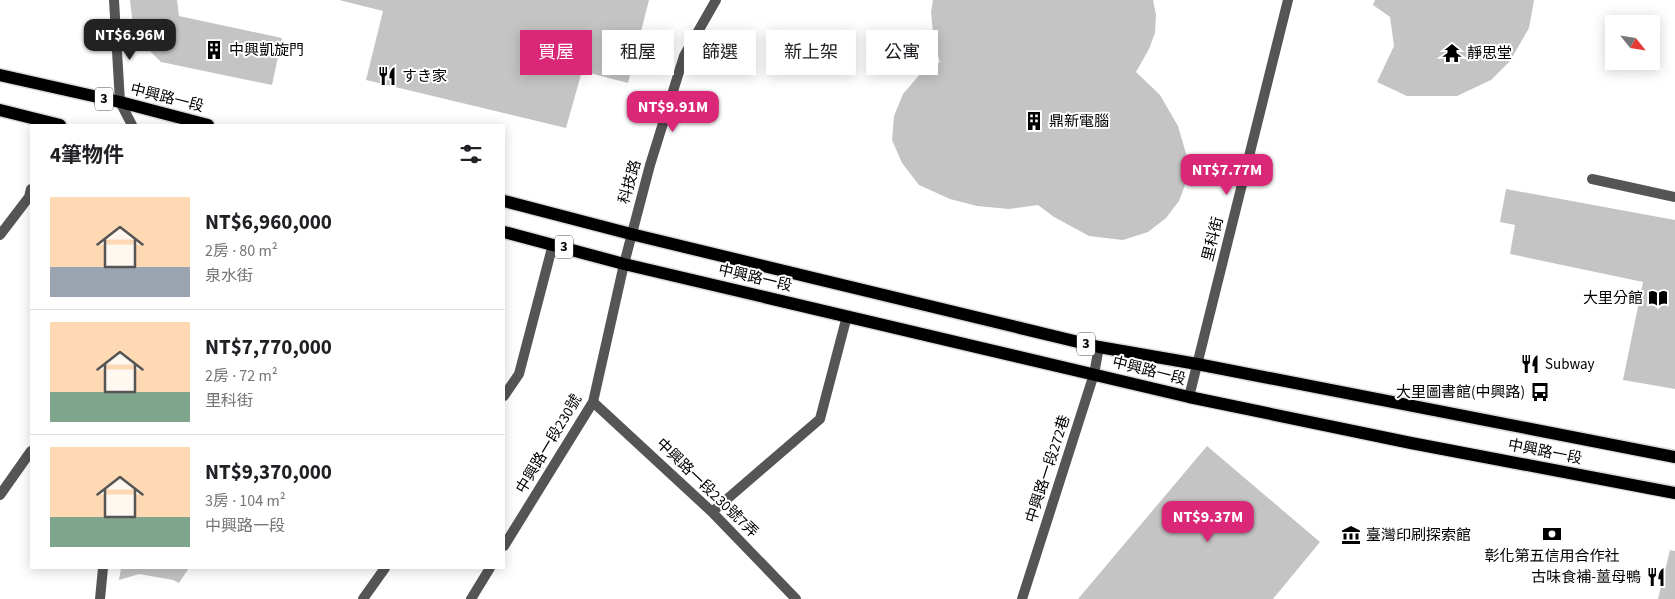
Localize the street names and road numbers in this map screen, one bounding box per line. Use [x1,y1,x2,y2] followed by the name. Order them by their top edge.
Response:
[128,79,206,117] street label: 中興路一段
[95,88,113,110] road number: 3
[614,157,646,207] street label: 科技路
[1197,215,1229,263] street label: 里科街
[555,236,573,258] road number: 3
[716,259,794,297] street label: 中興路一段
[1077,332,1095,356] road number: 3
[1110,352,1188,390] street label: 中興路一段
[511,390,587,498] street label: 中興路一段230號
[1021,412,1075,526] street label: 中興路一段272巷
[651,434,763,542] street label: 中興路一段230號7弄
[1506,435,1584,469] street label: 中興路一段

